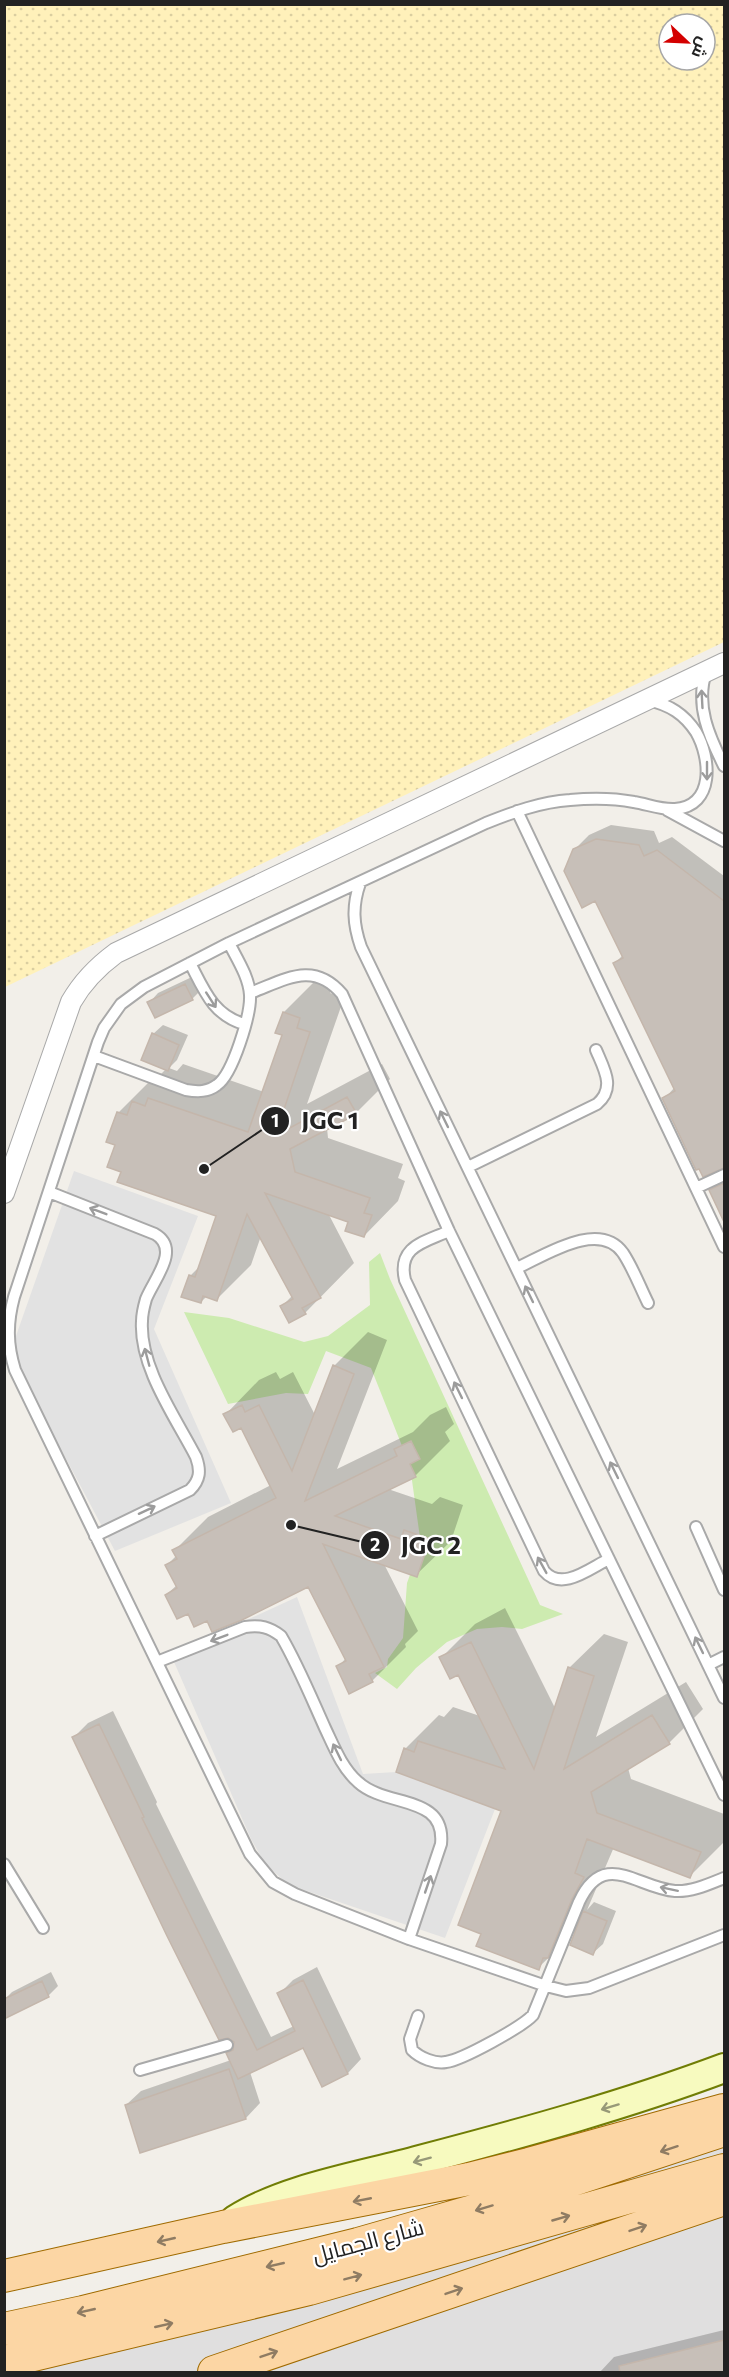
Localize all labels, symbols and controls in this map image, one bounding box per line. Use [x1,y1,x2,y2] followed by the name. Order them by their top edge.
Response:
[657,12,717,72] north arrow
[688,35,714,61] text: ش
[697,690,708,710] one-way arrow
[701,760,713,780] one-way arrow
[205,991,217,1008] one-way arrow
[260,1100,371,1142] callout: JGC 1
[301,1105,359,1134] text: JGC 1
[271,1109,279,1131] text: 1
[438,1110,450,1128] one-way arrow
[89,1205,108,1216] one-way arrow
[523,1286,535,1304] one-way arrow
[141,1348,153,1367] one-way arrow
[451,1381,463,1399] one-way arrow
[608,1461,620,1479] one-way arrow
[138,1504,156,1516] one-way arrow
[360,1524,473,1566] callout: JGC 2
[401,1530,461,1559] text: JGC 2
[370,1533,380,1555] text: 2
[536,1557,547,1575] one-way arrow
[211,1633,229,1644] one-way arrow
[693,1637,704,1655] one-way arrow
[330,1743,342,1761] one-way arrow
[423,1875,434,1894] one-way arrow
[659,1883,679,1894] one-way arrow
[601,2103,620,2114] one-way arrow
[660,2144,679,2155] one-way arrow
[413,2154,432,2166] one-way arrow
[353,2195,373,2206] one-way arrow
[474,2203,493,2214] one-way arrow
[551,2212,570,2223] one-way arrow
[309,2213,427,2270] street label: شارع الجمايل
[628,2222,647,2233] one-way arrow
[156,2235,175,2247] one-way arrow
[266,2260,285,2272] one-way arrow
[343,2271,362,2282] one-way arrow
[444,2285,463,2296] one-way arrow
[76,2306,95,2318] one-way arrow
[154,2318,173,2330] one-way arrow
[259,2347,278,2358] one-way arrow

